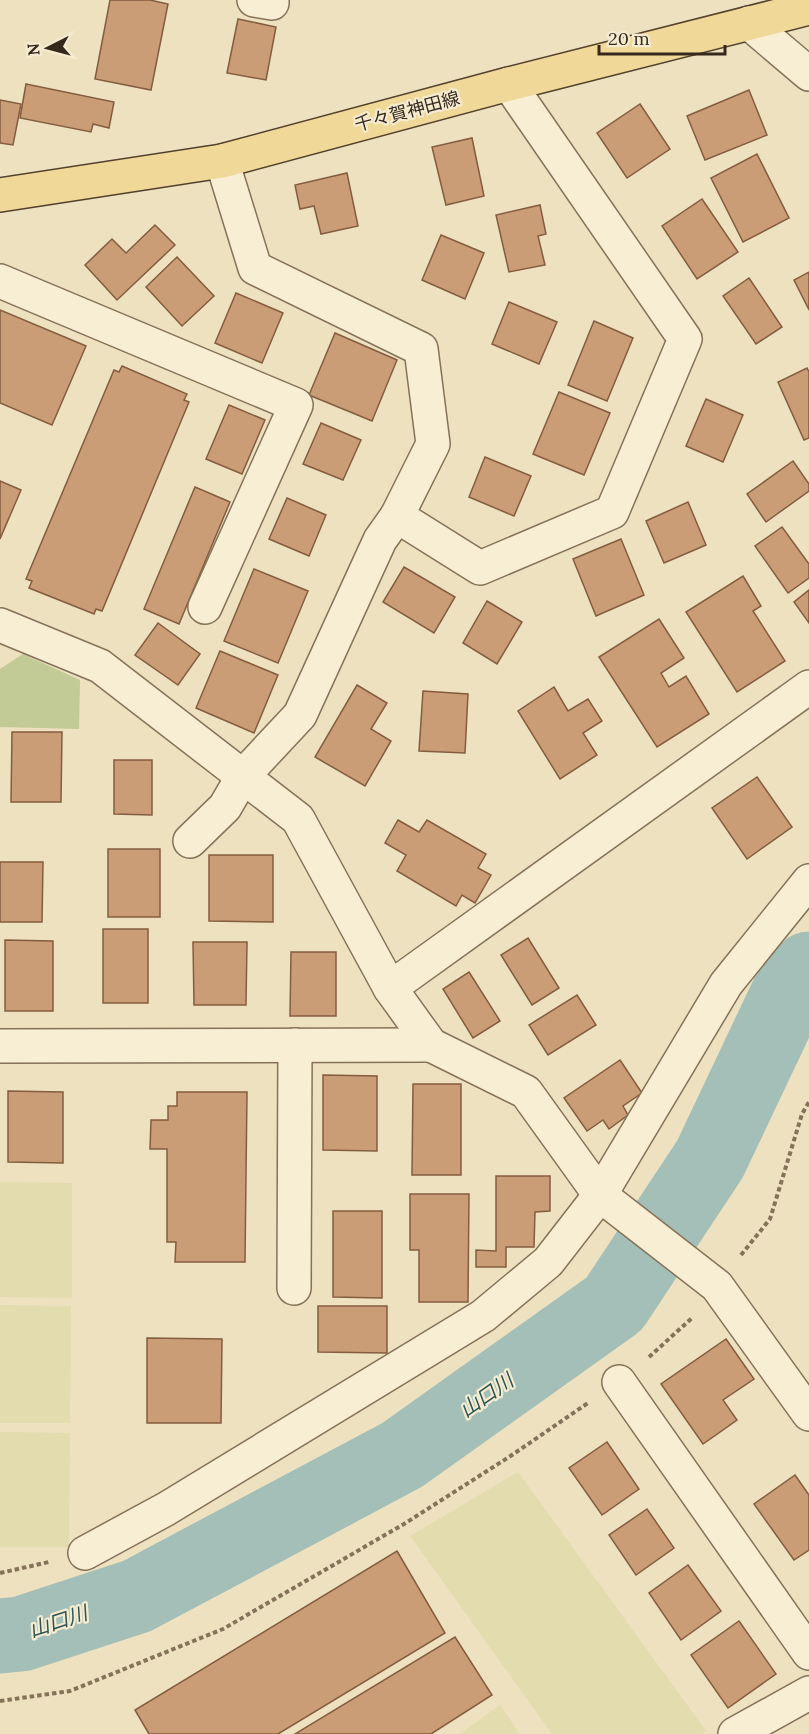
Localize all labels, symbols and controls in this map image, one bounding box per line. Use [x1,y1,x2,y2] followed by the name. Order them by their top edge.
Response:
[18,18,78,78] north arrow
[599,18,725,56] scale bar
[608,27,650,50] text: 20 m
[22,42,44,57] text: N
[352,86,462,136] street label: 千々賀神田線
[454,1366,519,1422] water label: 山口川
[26,1599,92,1642] water label: 山口川

